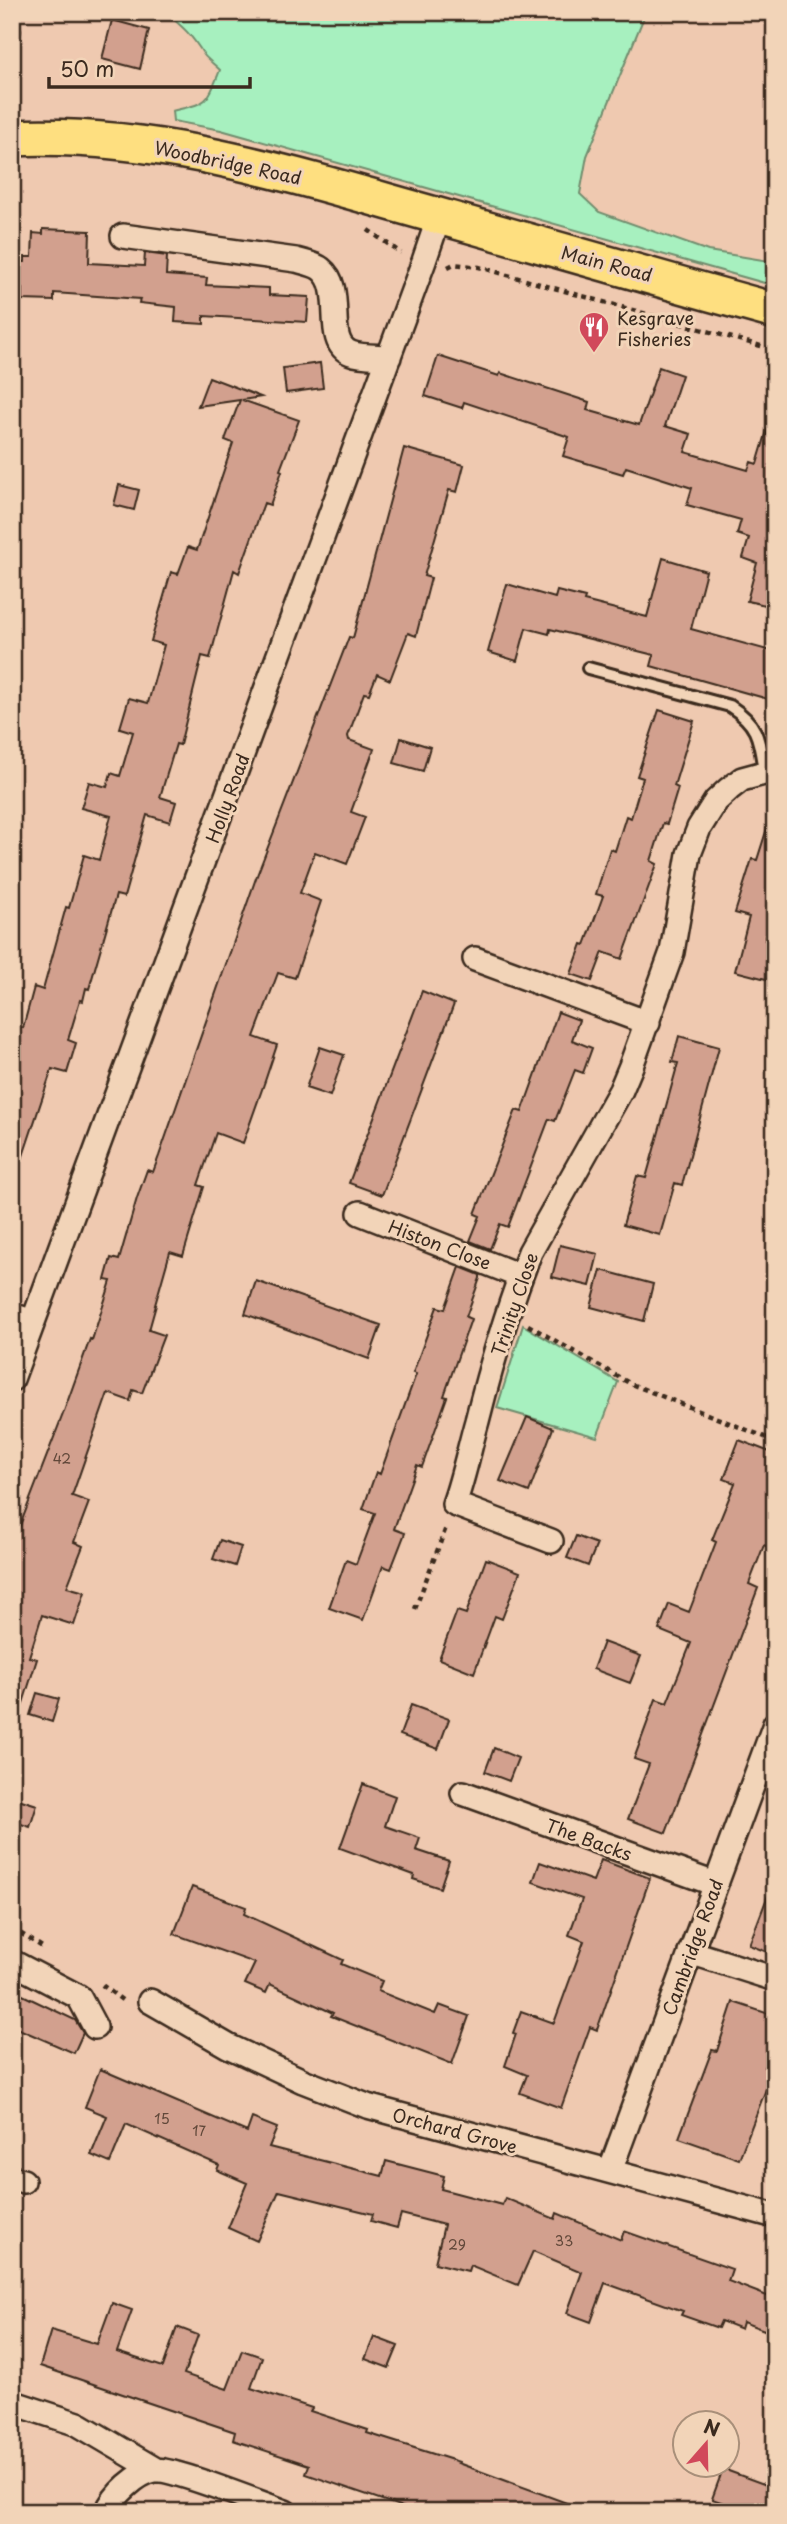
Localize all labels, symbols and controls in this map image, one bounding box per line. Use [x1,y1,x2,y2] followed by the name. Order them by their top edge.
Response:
[49,46,250,90] scale bar
[60,52,114,84] text: 50 m
[152,133,304,191] street label: Woodbridge Road
[558,238,656,288] street label: Main Road
[617,304,694,352] place label: Kesgrave Fisheries
[577,310,611,354] restaurant icon: Kesgrave Fisheries
[198,750,256,846] street label: Holly Road
[385,1212,495,1276] street label: Histon Close
[484,1249,544,1359] street label: Trinity Close
[53,1448,71,1469] house number: 42
[542,1811,636,1867] street label: The Backs
[655,1875,729,2019] street label: Cambridge Road
[390,2100,520,2160] street label: Orchard Grove
[154,2108,170,2129] house number: 15
[192,2120,206,2141] house number: 17
[555,2230,573,2251] house number: 33
[448,2234,466,2255] house number: 29
[672,2408,742,2478] north arrow
[700,2411,724,2443] text: N

